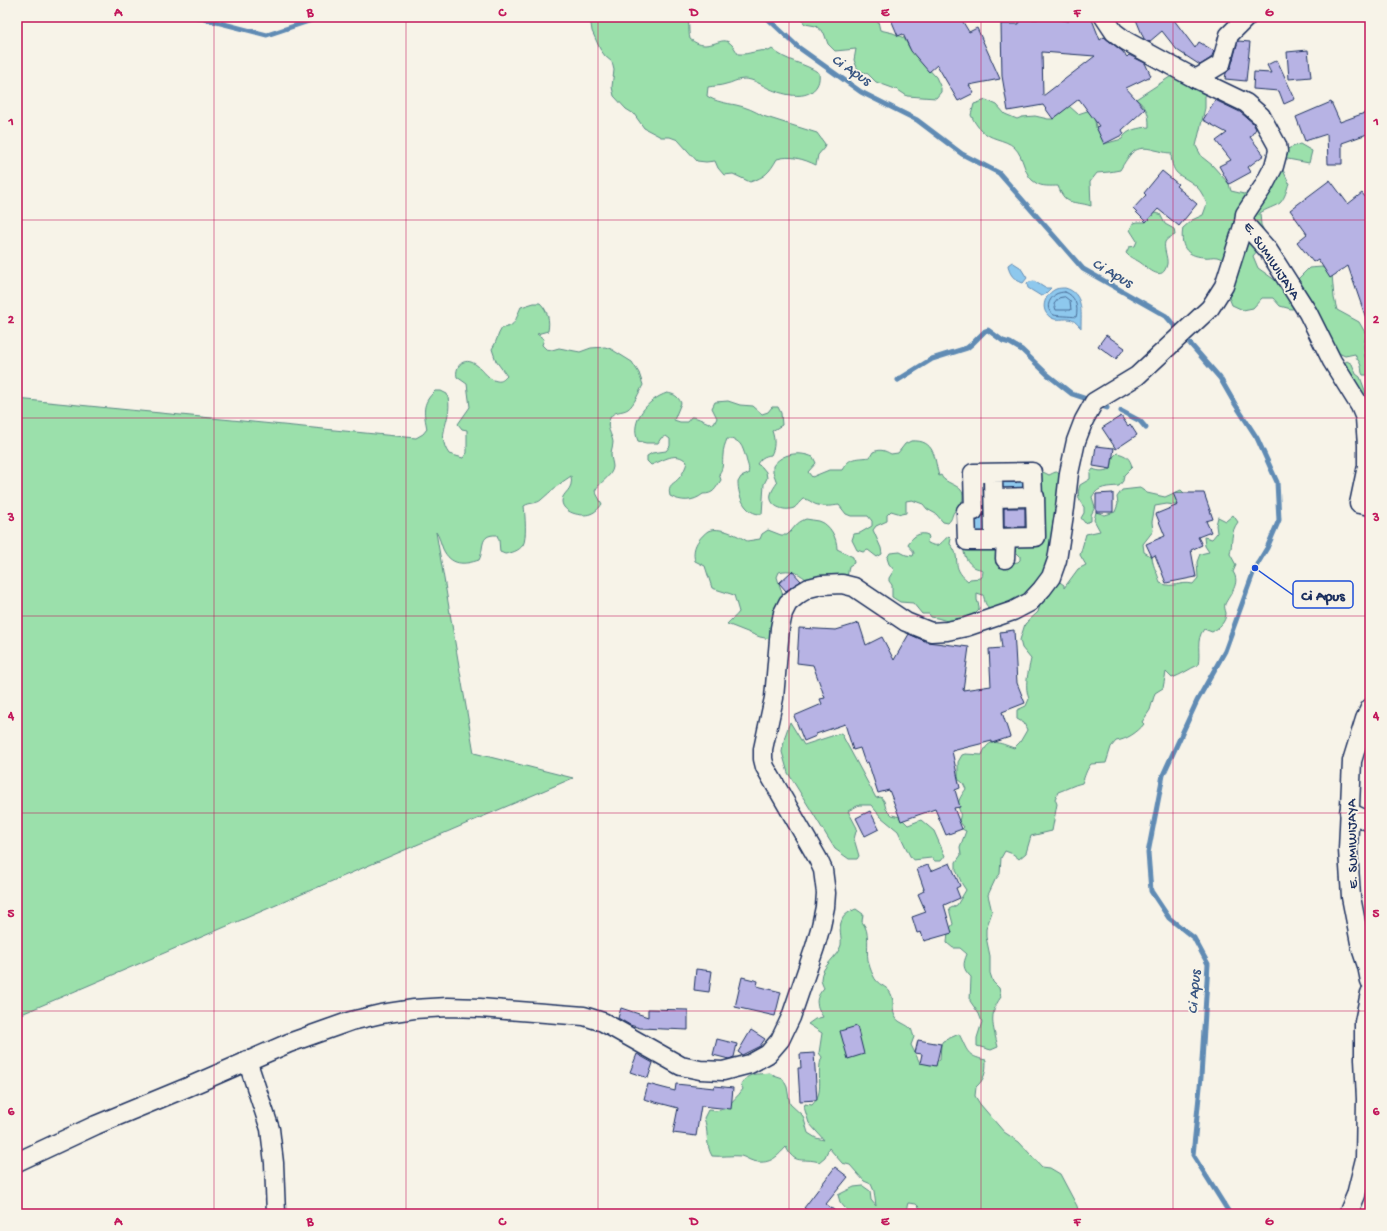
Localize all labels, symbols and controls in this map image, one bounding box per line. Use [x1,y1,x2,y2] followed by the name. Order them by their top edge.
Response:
[113,6,123,21] text: A
[306,6,315,21] text: B
[497,6,507,21] text: C
[689,6,699,21] text: D
[881,6,890,21] text: E
[1073,6,1082,21] text: F
[1265,6,1274,21] text: G
[828,51,875,91] water label: Ci Apus
[7,115,14,130] text: 1
[1372,115,1379,130] text: 1
[1239,219,1303,304] street label: E. SUMIWIJAYA
[1089,255,1137,293] water label: Ci Apus
[8,313,15,328] text: 2
[1373,313,1380,328] text: 2
[7,511,15,526] text: 3
[1372,511,1380,526] text: 3
[1293,581,1353,608] callout: Ci Apus
[1300,588,1346,606] text: Ci Apus
[7,709,15,724] text: 4
[1372,709,1380,724] text: 4
[1344,798,1363,889] street label: E. SUMIWIJAYA
[8,907,15,922] text: 5
[1373,907,1380,922] text: 5
[1184,968,1206,1015] water label: Ci Apus
[8,1105,15,1120] text: 6
[1373,1105,1380,1120] text: 6
[113,1215,123,1230] text: A
[306,1215,315,1230] text: B
[497,1215,507,1230] text: C
[689,1215,699,1230] text: D
[881,1215,890,1230] text: E
[1073,1215,1082,1230] text: F
[1265,1215,1274,1230] text: G

